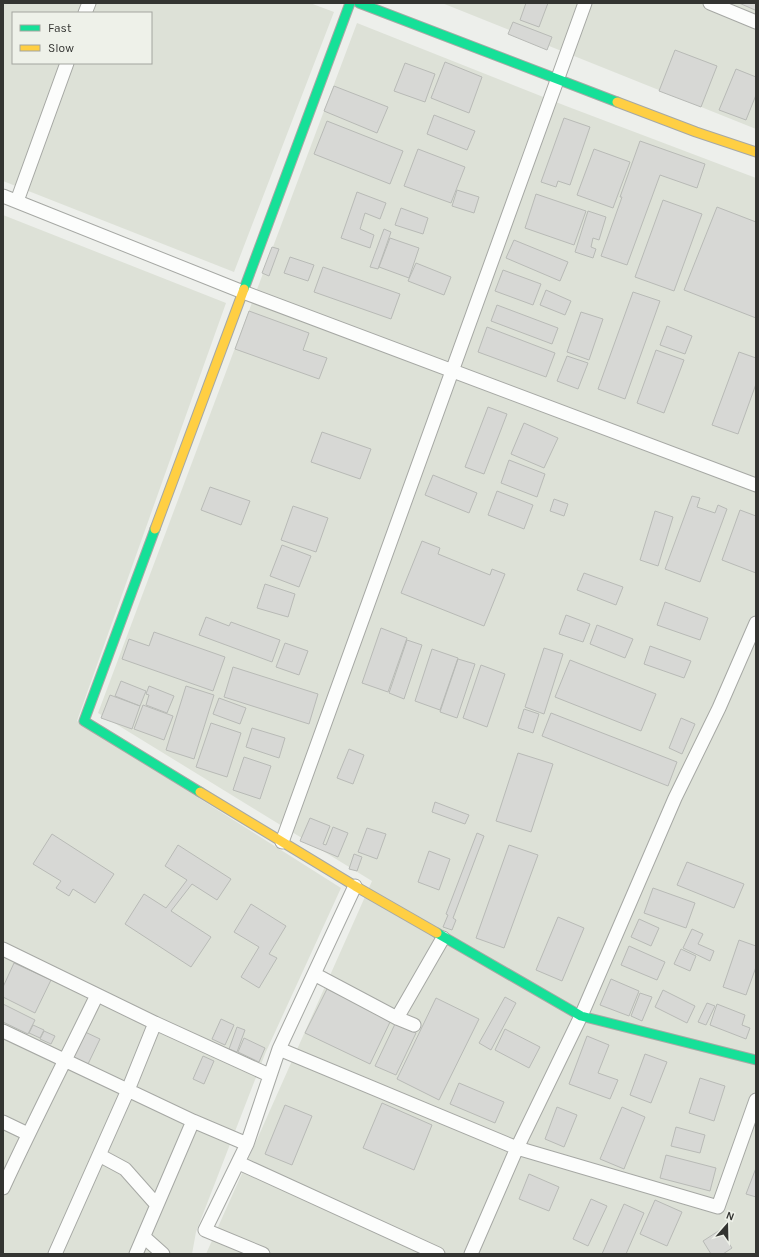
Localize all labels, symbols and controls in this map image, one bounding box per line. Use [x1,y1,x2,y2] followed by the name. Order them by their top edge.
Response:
[12,12,152,64] legend
[48,21,72,35] text: Fast
[48,41,74,55] text: Slow
[707,1205,747,1245] north arrow
[724,1209,736,1224] text: N

